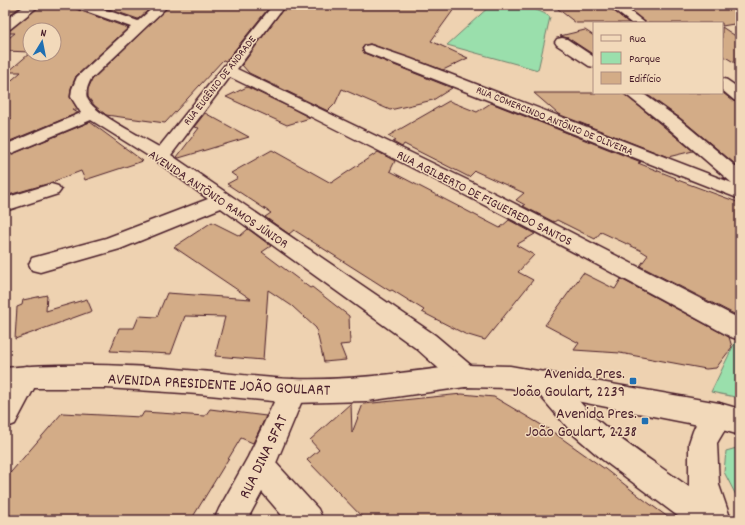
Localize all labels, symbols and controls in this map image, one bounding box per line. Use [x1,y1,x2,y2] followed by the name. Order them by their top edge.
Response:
[22,22,62,62] north arrow
[593,22,723,94] legend
[39,26,48,43] text: N
[629,31,646,48] text: Rua
[180,33,261,130] street label: RUA EUGÊNIO DE ANDRADE
[629,51,660,68] text: Parque
[629,71,661,88] text: Edifício
[473,83,635,161] street label: RUA COMERCINDO ANTÔNIO DE OLIVEIRA
[144,146,291,254] street label: AVENIDA ANTÔNIO RAMOS JÚNIOR
[393,147,575,252] street label: RUA AGILBERTO DE FIGUEIREDO SANTOS
[513,363,625,404] place label: Avenida Pres. João Goulart, 2239
[107,368,331,403] street label: AVENIDA PRESIDENTE JOÃO GOULART
[628,376,638,386] marker: Avenida Pres. João Goulart, 2239
[526,403,637,444] place label: Avenida Pres. João Goulart, 2238
[234,411,295,503] street label: RUA DINA SFAT
[640,416,650,426] marker: Avenida Pres. João Goulart, 2238

